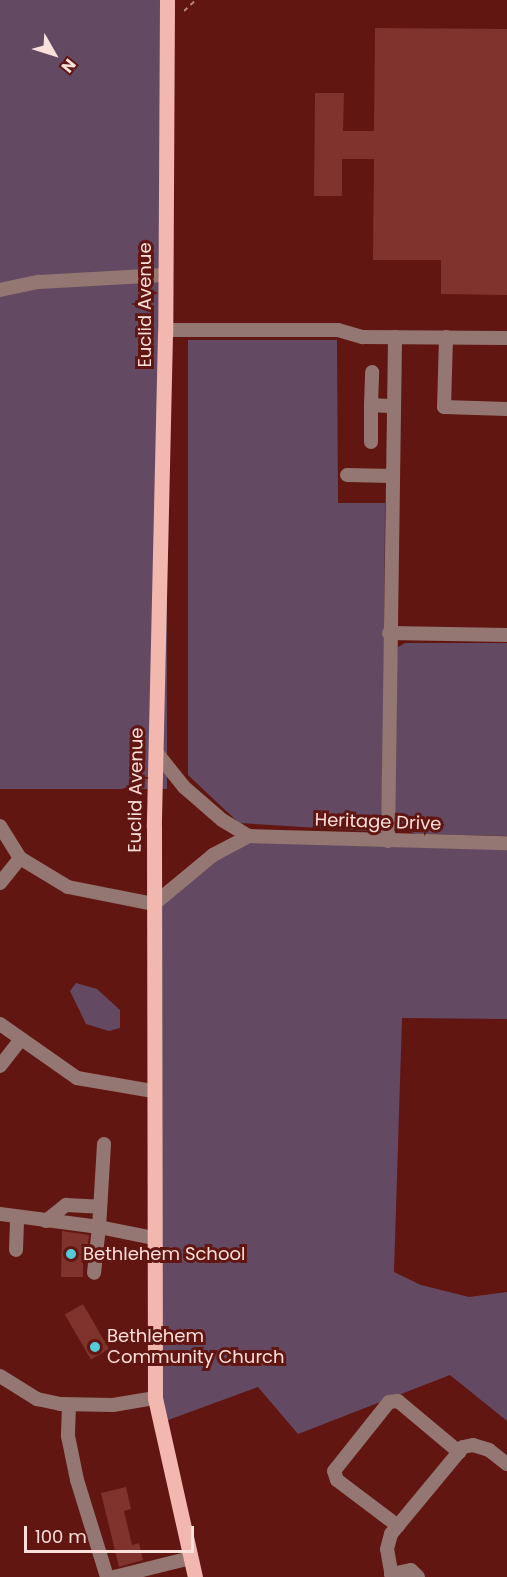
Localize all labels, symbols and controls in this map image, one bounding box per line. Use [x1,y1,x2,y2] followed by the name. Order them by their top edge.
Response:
[24,24,84,84] north arrow
[56,54,81,78] text: N
[134,242,156,368] street label: Euclid Avenue
[124,727,148,853] street label: Euclid Avenue
[314,809,442,835] street label: Heritage Drive
[83,1243,245,1265] place label: Bethlehem School
[64,1247,78,1261] marker: Bethlehem School
[107,1326,285,1368] place label: Bethlehem Community Church
[88,1340,102,1354] marker: Bethlehem Community Church
[27,1514,196,1552] scale bar
[35,1524,87,1549] text: 100 m

